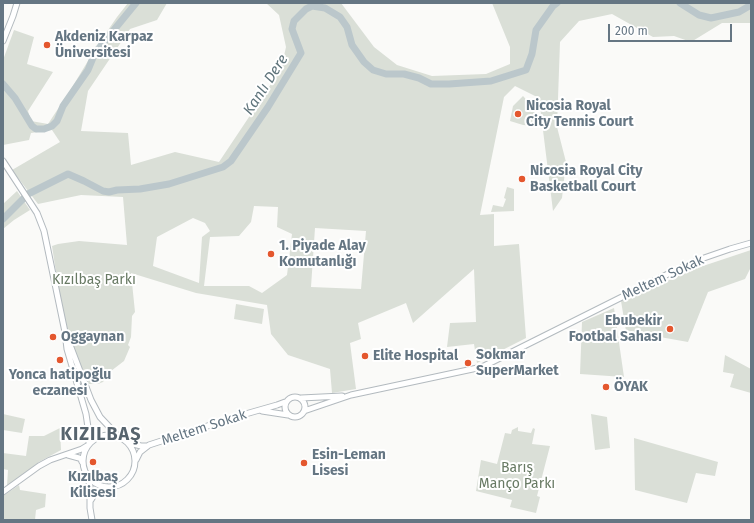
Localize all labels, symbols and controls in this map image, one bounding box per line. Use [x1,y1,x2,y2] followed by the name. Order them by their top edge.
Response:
[610,16,734,42] scale bar
[615,24,648,38] text: 200 m
[55,29,153,62] place label: Akdeniz Karpaz Üniversitesi
[42,40,52,50] marker: Akdeniz Karpaz Üniversitesi
[240,51,292,119] water label: Kanlı Dere
[526,98,634,130] place label: Nicosia Royal City Tennis Court
[513,109,523,119] marker: Nicosia Royal City Tennis Court
[530,163,643,196] place label: Nicosia Royal City Basketball Court
[517,174,527,184] marker: Nicosia Royal City Basketball Court
[279,238,366,270] place label: 1. Piyade Alay Komutanlığı
[266,249,276,259] marker: 1. Piyade Alay Komutanlığı
[619,252,707,304] street label: Meltem Sokak
[52,272,136,288] park label: Kızılbaş Parkı
[569,313,662,346] place label: Ebubekir Footbal Sahası
[665,324,675,334] marker: Ebubekir Footbal Sahası
[61,329,124,345] place label: Oggaynan
[48,332,58,342] marker: Oggaynan
[476,347,559,380] place label: Sokmar SuperMarket
[373,348,458,364] place label: Elite Hospital
[360,351,370,361] marker: Elite Hospital
[55,355,65,365] marker: Yonca hatipoğlu eczanesi
[463,358,473,368] marker: Sokmar SuperMarket
[9,367,111,400] place label: Yonca hatipoğlu eczanesi
[614,379,648,395] place label: ÖYAK
[601,382,611,392] marker: ÖYAK
[159,406,249,450] street label: Meltem Sokak
[61,424,141,446] district label: KIZILBAŞ
[312,447,386,480] place label: Esin-Leman Lisesi
[88,457,98,467] marker: Kızılbaş Kilisesi
[299,458,309,468] marker: Esin-Leman Lisesi
[479,460,555,492] park label: Barış Manço Parkı
[68,469,118,502] place label: Kızılbaş Kilisesi

